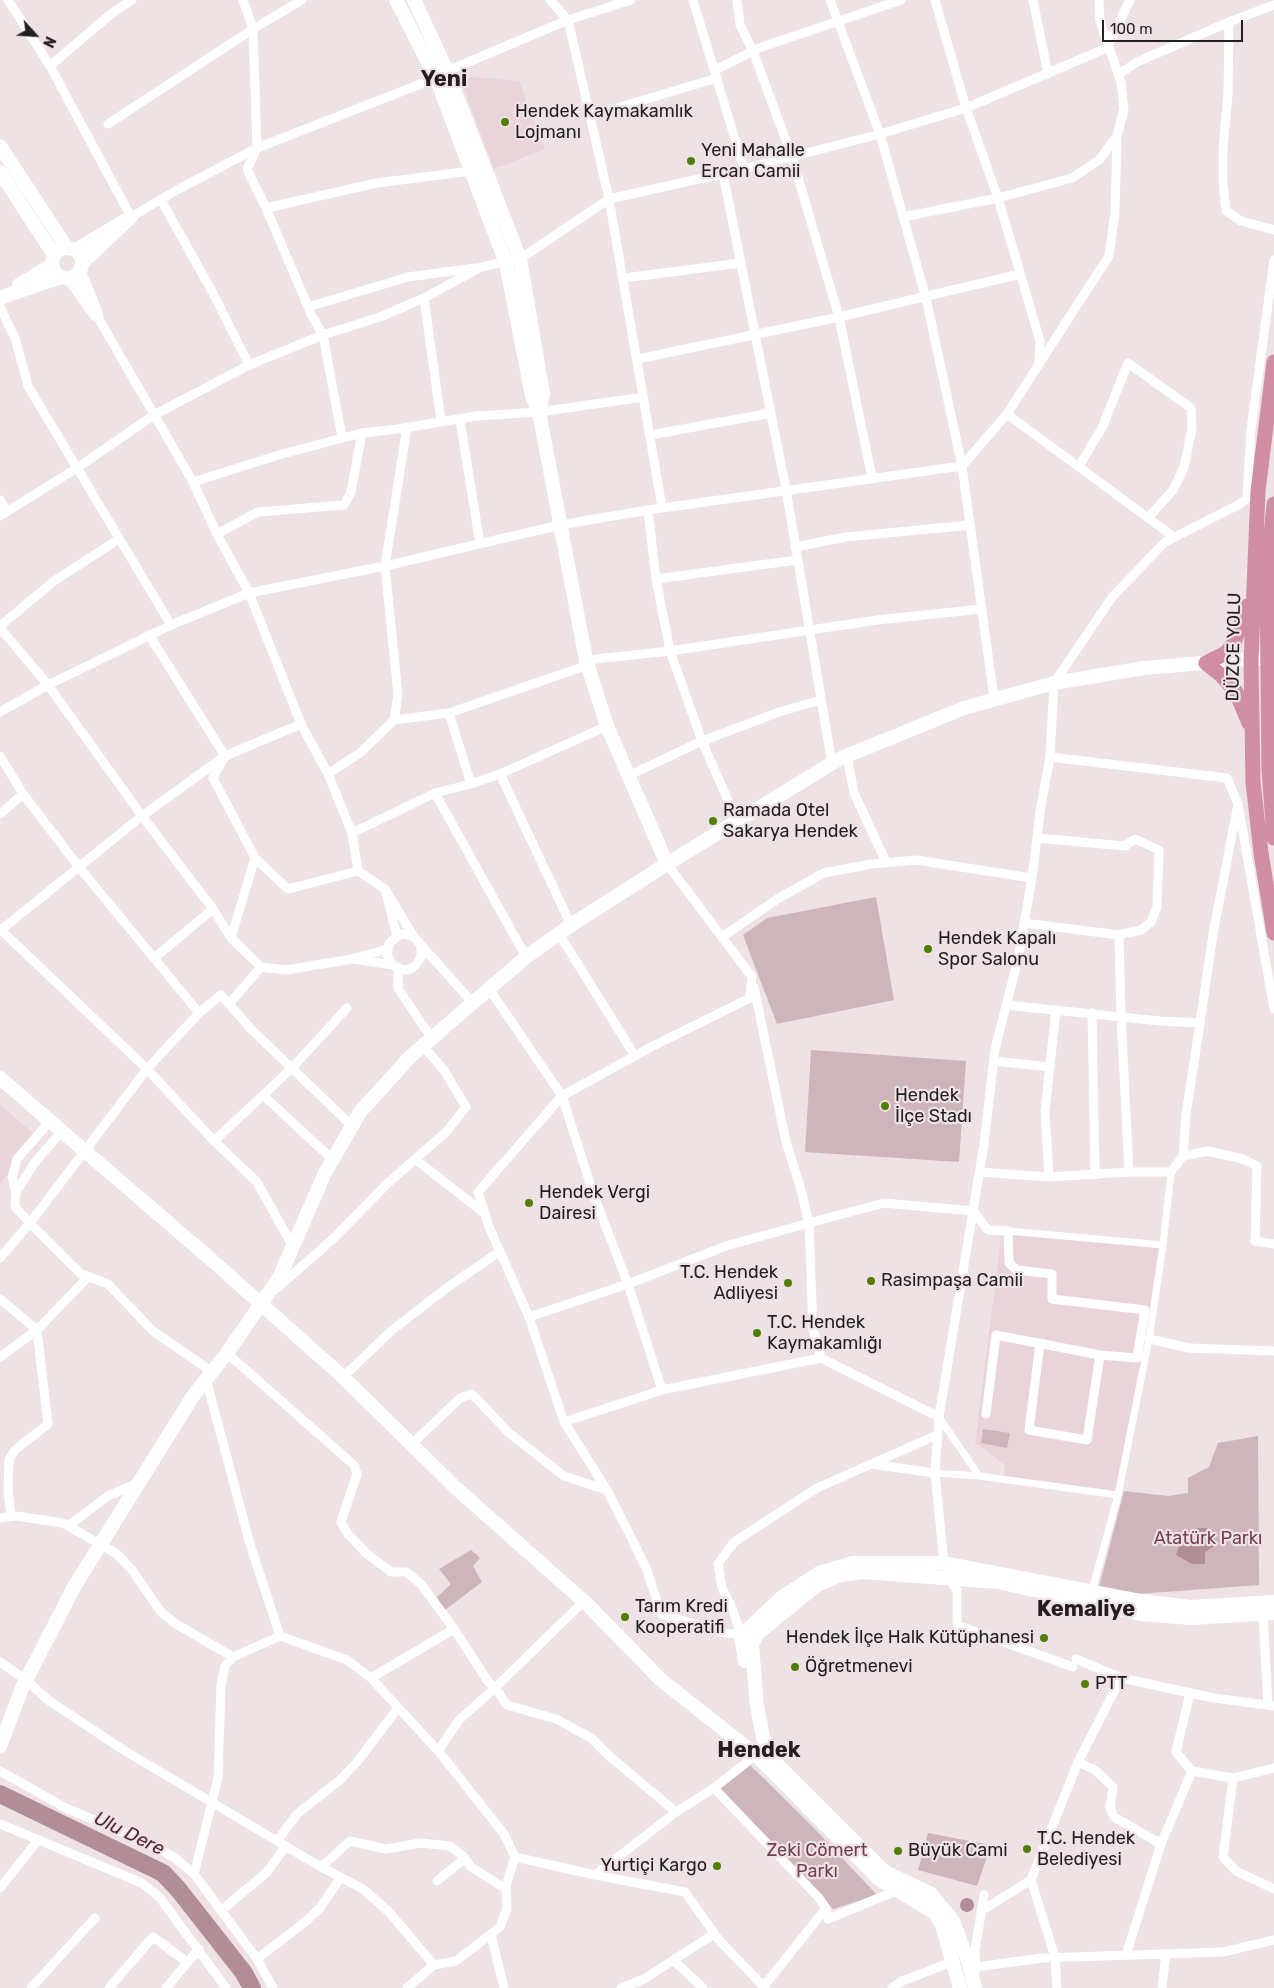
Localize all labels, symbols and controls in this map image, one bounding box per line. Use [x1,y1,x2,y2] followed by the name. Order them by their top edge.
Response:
[10,10,60,60] north arrow
[1104,10,1245,42] scale bar
[1110,20,1152,38] text: 100 m
[39,34,59,50] text: N
[421,67,467,93] district label: Yeni
[515,101,693,144] place label: Hendek Kaymakamlık Lojmanı
[499,116,511,128] marker: Hendek Kaymakamlık Lojmanı
[701,140,805,182] place label: Yeni Mahalle Ercan Camii
[685,155,697,167] marker: Yeni Mahalle Ercan Camii
[1222,592,1246,702] street label: DÜZCE YOLU
[723,800,858,842] place label: Ramada Otel Sakarya Hendek
[707,815,719,827] marker: Ramada Otel Sakarya Hendek
[938,928,1056,971] place label: Hendek Kapalı Spor Salonu
[922,943,934,955] marker: Hendek Kapalı Spor Salonu
[895,1085,972,1128] place label: Hendek İlçe Stadı
[879,1100,891,1112] marker: Hendek İlçe Stadı
[539,1182,650,1224] place label: Hendek Vergi Dairesi
[523,1197,535,1209] marker: Hendek Vergi Dairesi
[680,1262,778,1304] place label: T.C. Hendek Adliyesi
[881,1270,1023,1292] place label: Rasimpaşa Camii
[865,1275,877,1287] marker: Rasimpaşa Camii
[782,1277,794,1289] marker: T.C. Hendek Adliyesi
[767,1312,882,1355] place label: T.C. Hendek Kaymakamlığı
[751,1327,763,1339] marker: T.C. Hendek Kaymakamlığı
[1154,1528,1262,1550] park label: Atatürk Parkı
[635,1596,728,1638] place label: Tarım Kredi Kooperatifi
[1037,1597,1135,1623] district label: Kemaliye
[619,1611,631,1623] marker: Tarım Kredi Kooperatifi
[786,1627,1034,1649] place label: Hendek İlçe Halk Kütüphanesi
[1038,1632,1050,1644] marker: Hendek İlçe Halk Kütüphanesi
[805,1656,913,1678] place label: Öğretmenevi
[789,1661,801,1673] marker: Öğretmenevi
[1095,1673,1127,1695] place label: PTT
[1079,1678,1091,1690] marker: PTT
[717,1738,801,1764] district label: Hendek
[90,1807,168,1861] water label: Ulu Dere
[1037,1828,1135,1870] place label: T.C. Hendek Belediyesi
[767,1840,867,1882] park label: Zeki Cömert Parkı
[908,1840,1008,1862] place label: Büyük Cami
[1021,1843,1033,1855] marker: T.C. Hendek Belediyesi
[892,1845,904,1857] marker: Büyük Cami
[600,1855,707,1877] place label: Yurtiçi Kargo
[711,1860,723,1872] marker: Yurtiçi Kargo

